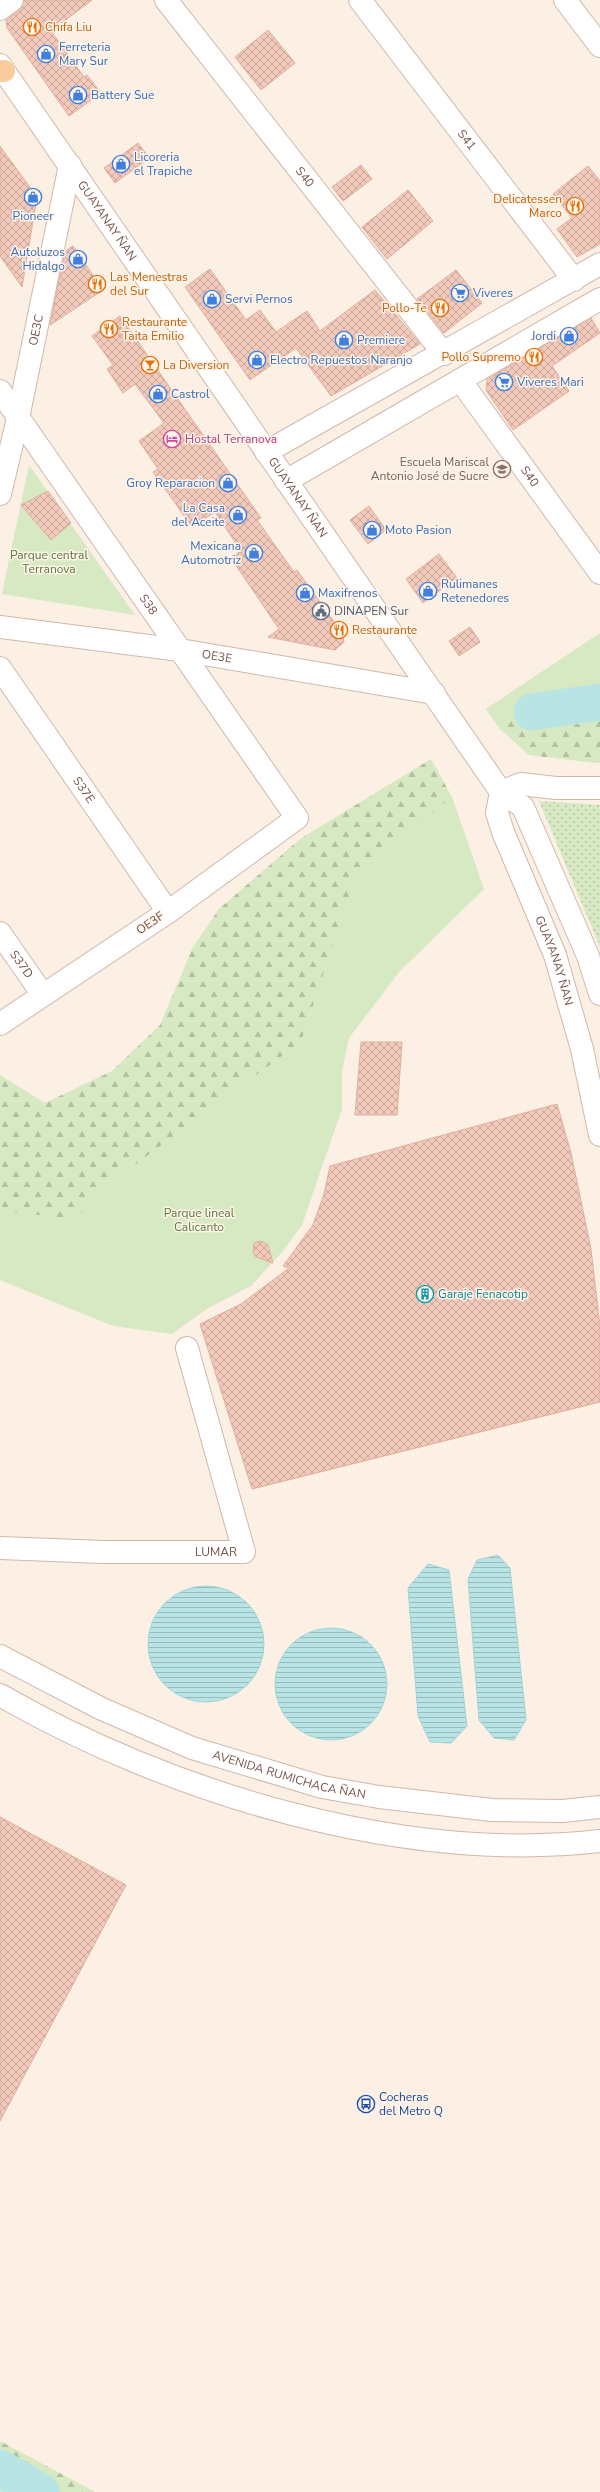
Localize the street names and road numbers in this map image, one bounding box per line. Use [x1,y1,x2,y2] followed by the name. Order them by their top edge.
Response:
[454,126,480,153] street label: S41
[292,163,318,190] street label: S40
[74,177,141,264] street label: GUAYANAY ÑAN
[25,313,47,347] street label: OE3C
[265,454,331,541] street label: GUAYANAY ÑAN
[517,463,543,490] street label: S40
[136,591,161,618] street label: S38
[201,646,233,667] street label: OE3E
[69,774,99,806] street label: S37E
[133,908,167,938] street label: OE3F
[531,913,577,1007] street label: GUAYANAY ÑAN
[6,947,37,981] street label: S37D
[195,1544,237,1560] street label: LUMAR
[211,1747,367,1803] street label: AVENIDA RUMICHACA ÑAN

